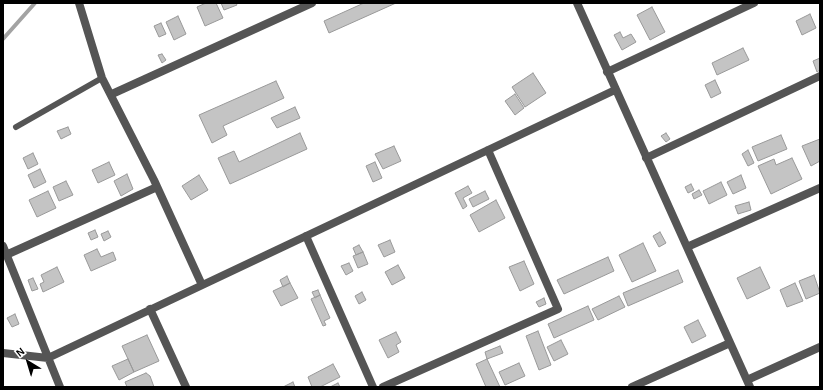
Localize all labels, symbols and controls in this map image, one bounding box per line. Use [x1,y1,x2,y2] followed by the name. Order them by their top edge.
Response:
[8,342,48,382] north arrow
[14,345,27,359] text: N

